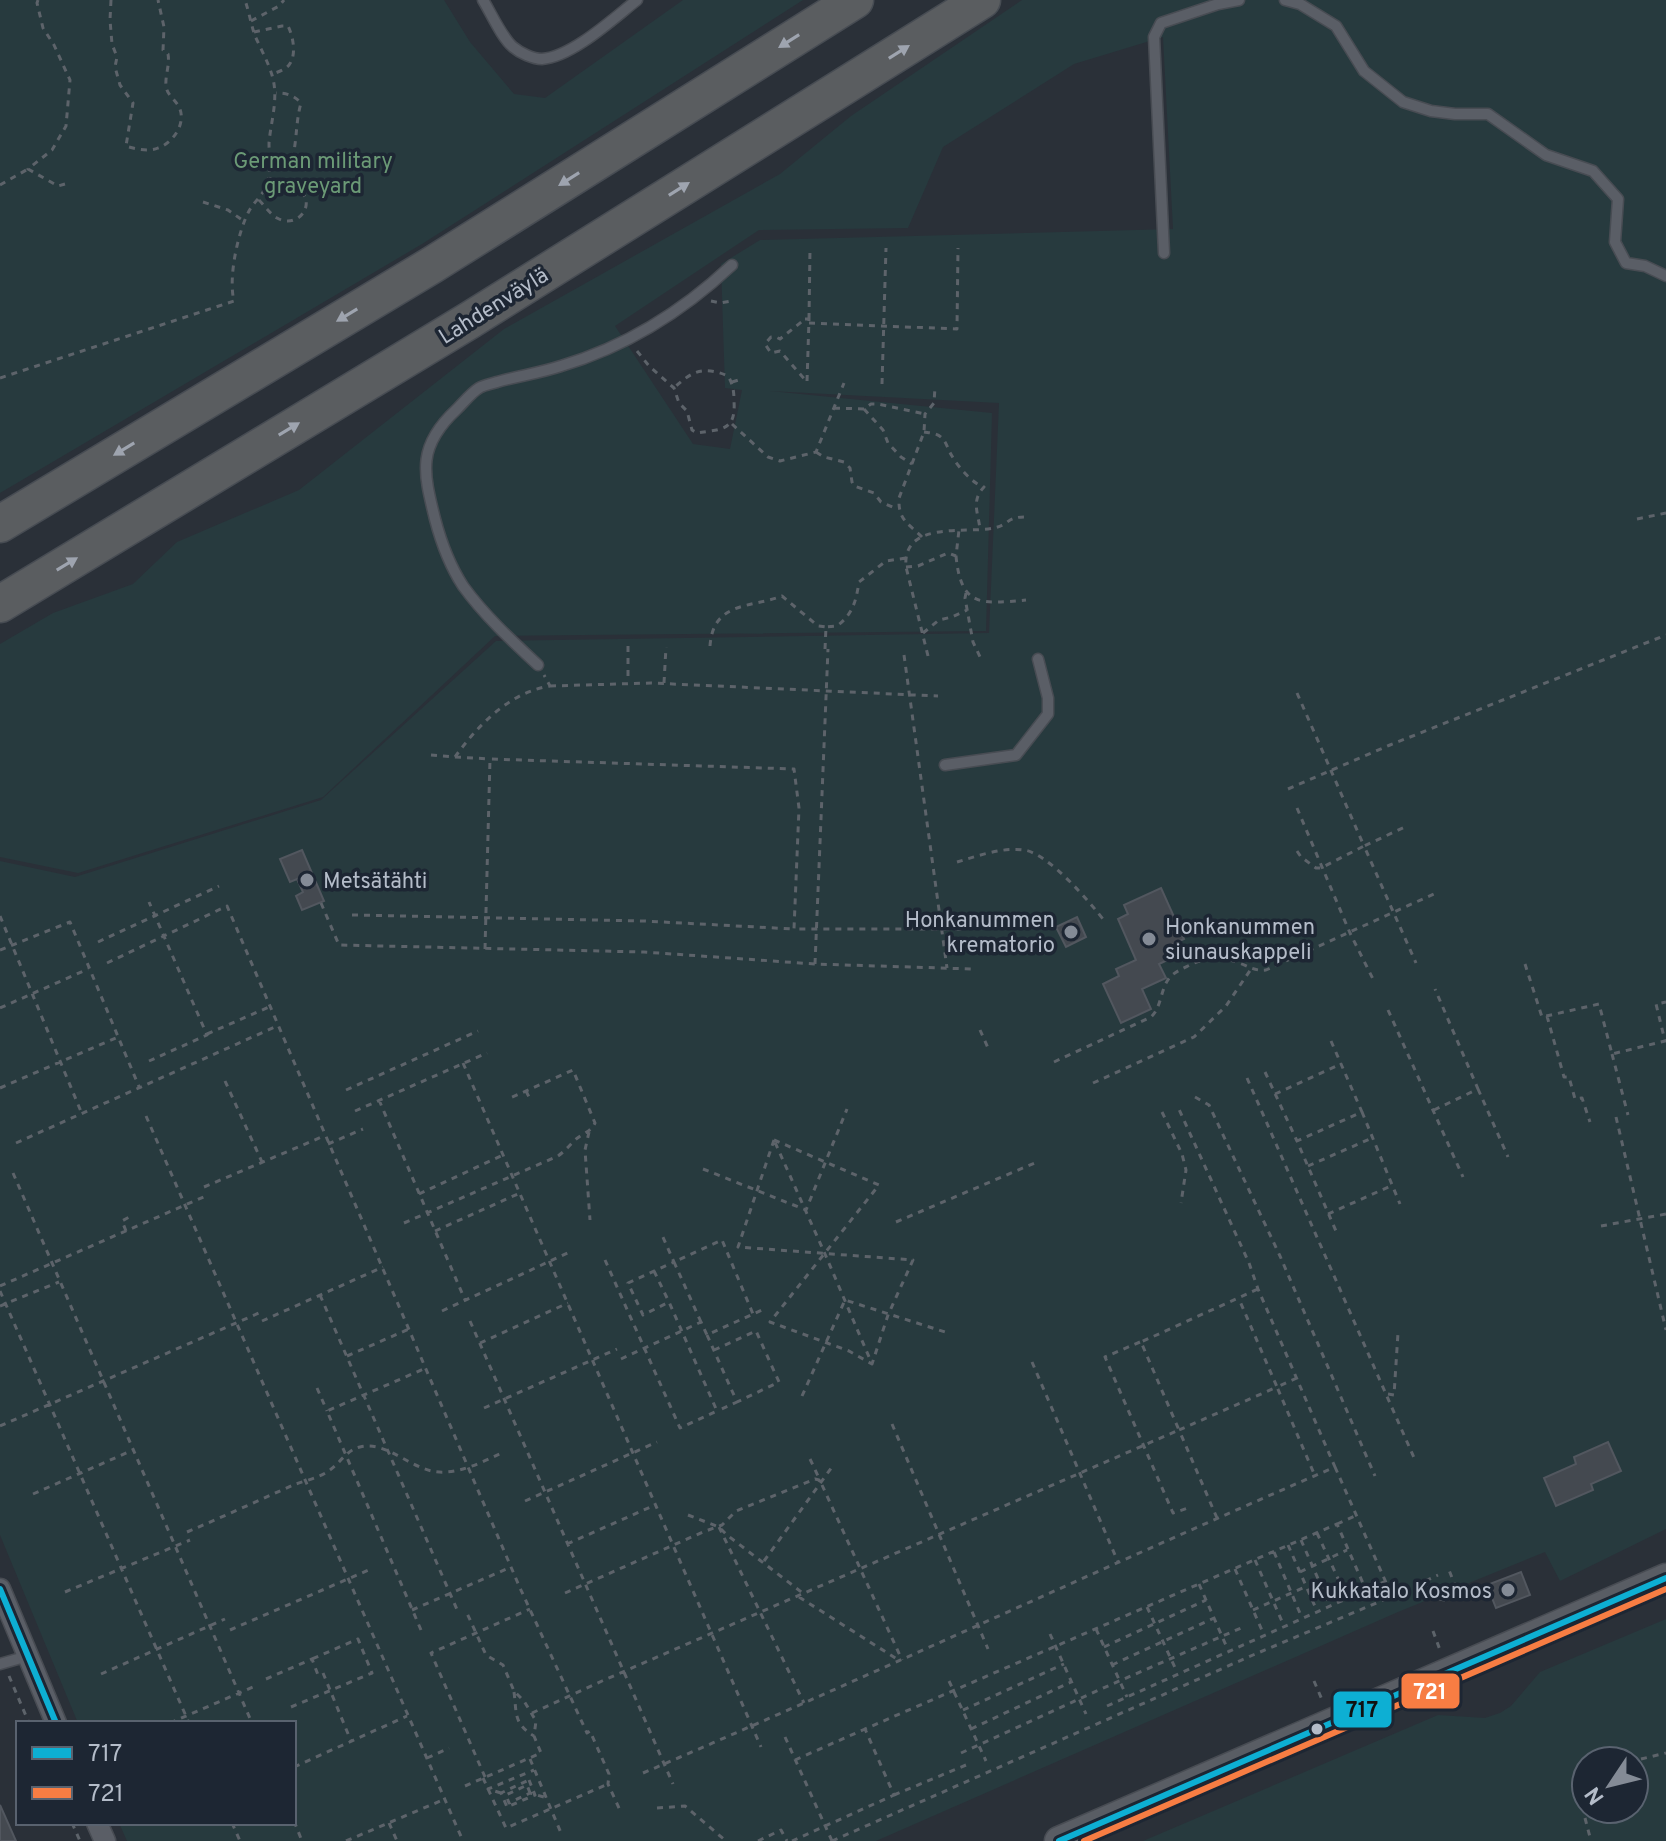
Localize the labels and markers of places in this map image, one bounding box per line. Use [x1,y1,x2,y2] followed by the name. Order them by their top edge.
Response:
[323,869,427,896] place label: Metsätähti
[298,871,316,889] marker: Metsätähti
[905,908,1055,960] place label: Honkanummen krematorio
[1165,915,1315,967] place label: Honkanummen siunauskappeli
[1062,923,1080,941] marker: Honkanummen krematorio
[1140,930,1158,948] marker: Honkanummen siunauskappeli
[1311,1579,1492,1606] place label: Kukkatalo Kosmos
[1499,1581,1517,1599] marker: Kukkatalo Kosmos
[1309,1721,1325,1737] unlabelled marker

